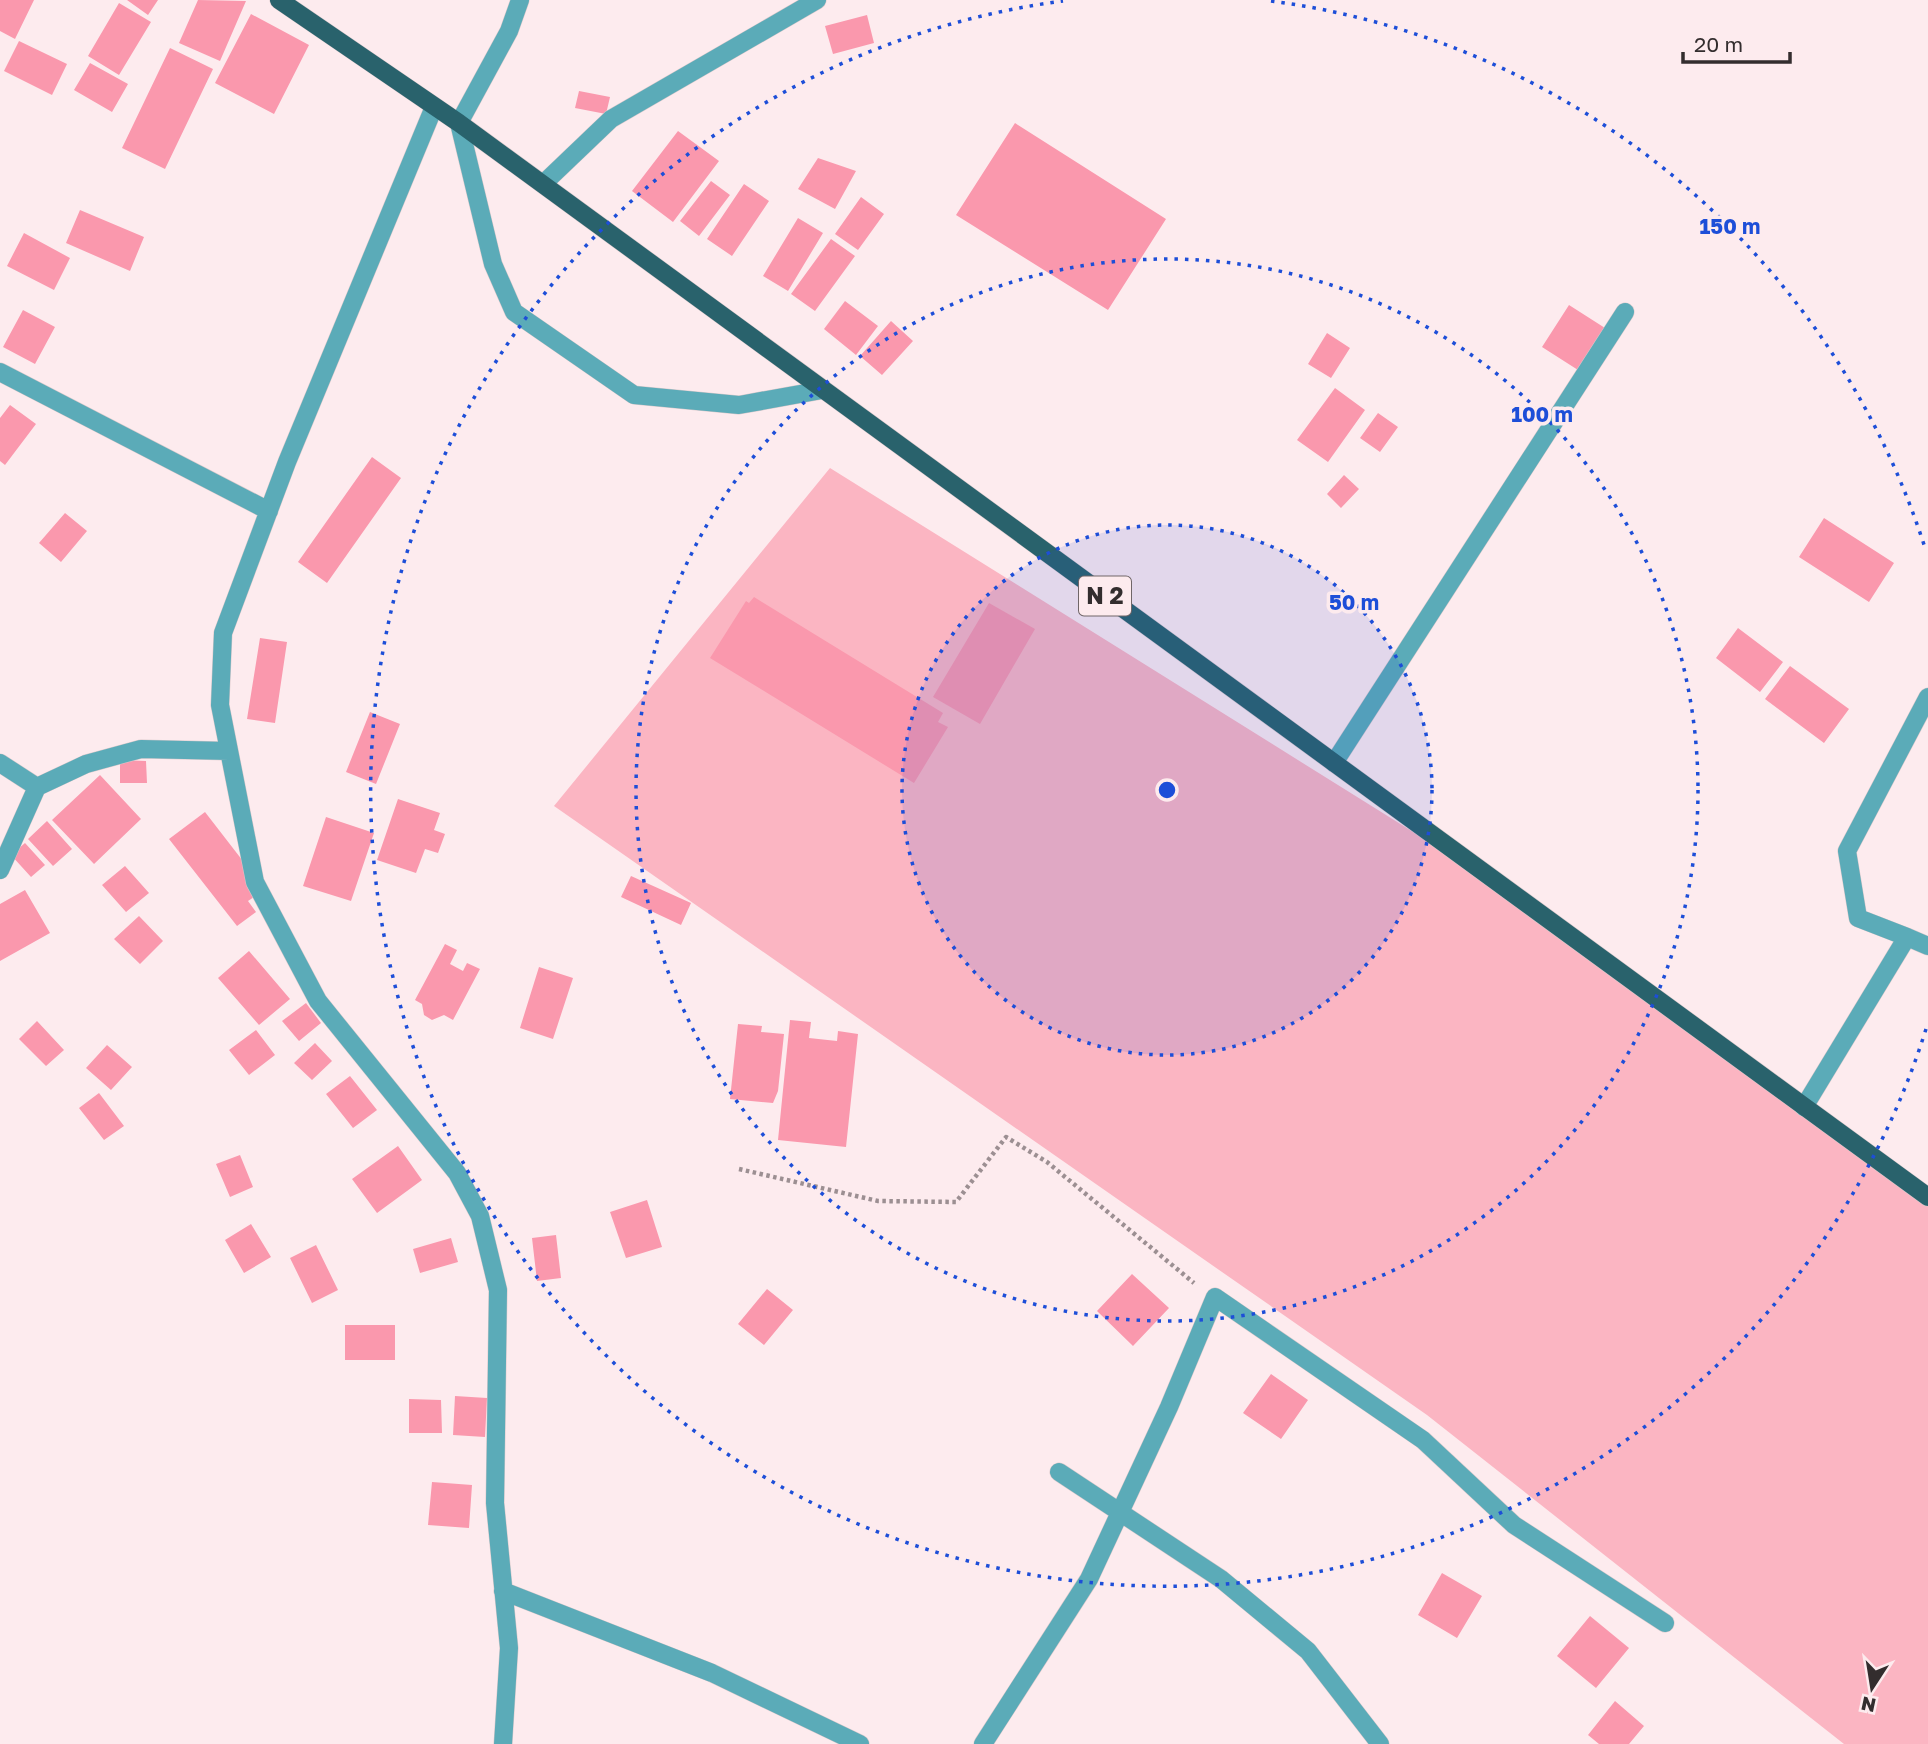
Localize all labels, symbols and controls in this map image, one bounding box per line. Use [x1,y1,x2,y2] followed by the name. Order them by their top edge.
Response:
[1683,21,1790,65] scale bar
[1694,31,1743,57] text: 20 m
[1700,213,1760,239] text: 150 m
[1511,401,1573,427] text: 100 m
[1079,576,1131,616] road number: N 2
[1329,589,1379,615] text: 50 m
[1155,778,1179,802] centre of rings
[1837,1653,1907,1723] north arrow
[1859,1692,1878,1718] text: N

